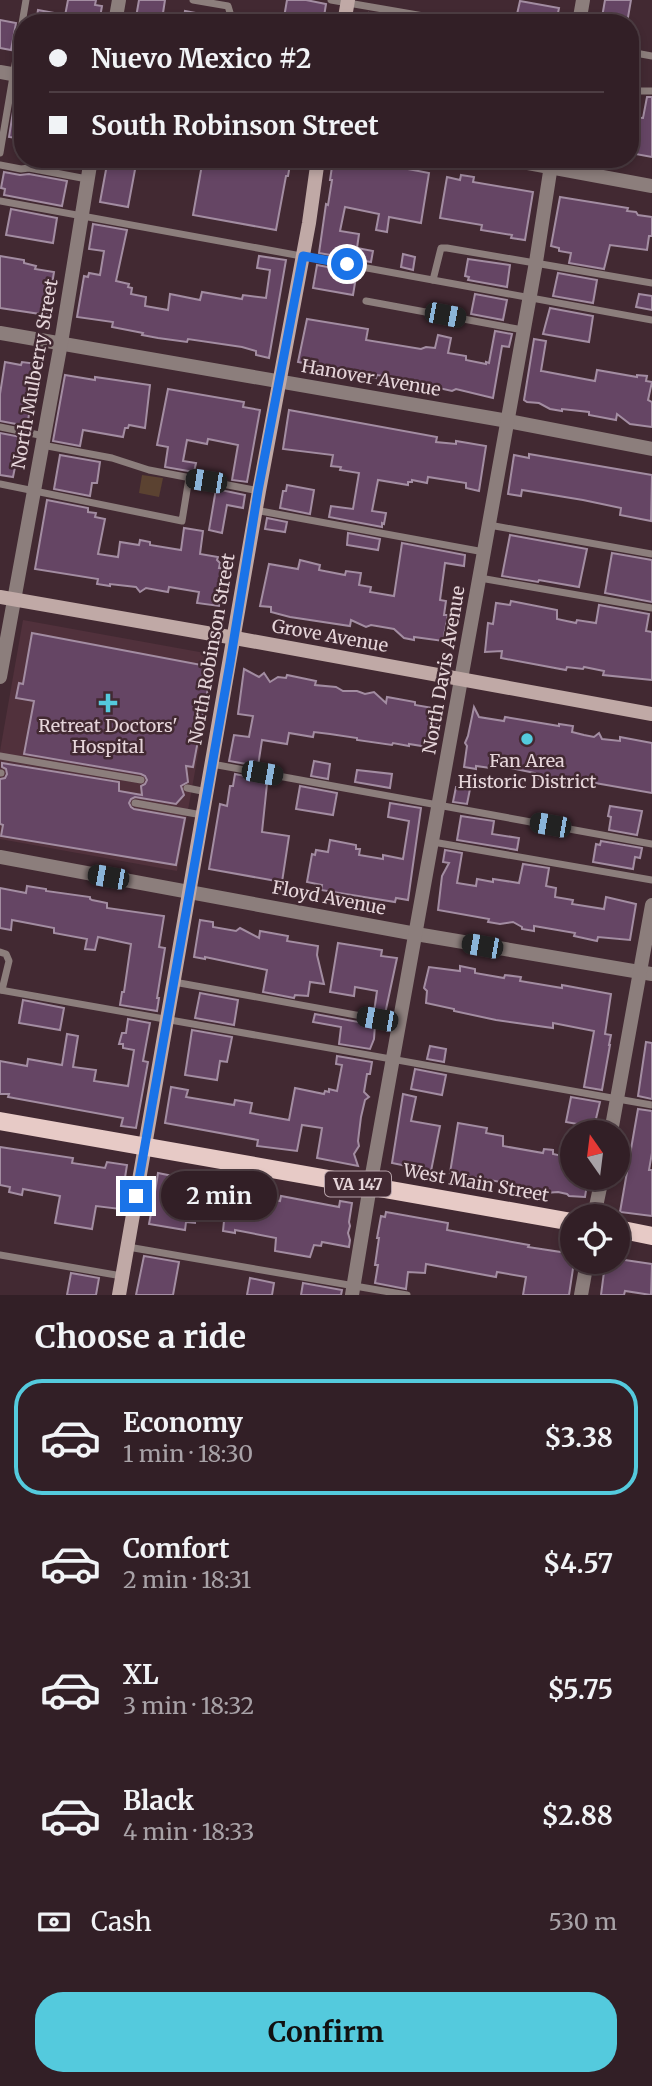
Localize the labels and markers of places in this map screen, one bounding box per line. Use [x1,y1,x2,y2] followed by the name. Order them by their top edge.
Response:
[98,693,118,713] marker: Retreat Doctors' Hospital
[38,714,178,758] place label: Retreat Doctors' Hospital
[519,731,535,747] marker: Fan Area Historic District
[458,749,596,793] place label: Fan Area Historic District

